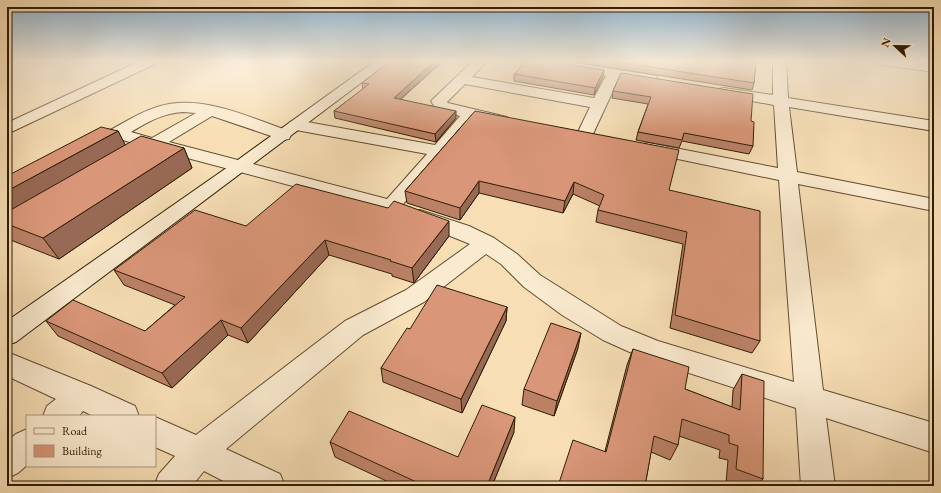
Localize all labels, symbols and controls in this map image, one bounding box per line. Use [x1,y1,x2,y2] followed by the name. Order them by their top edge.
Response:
[875,26,915,66] north arrow
[878,35,894,49] text: N
[26,415,156,467] legend
[62,423,88,439] text: Road
[62,443,103,459] text: Building

